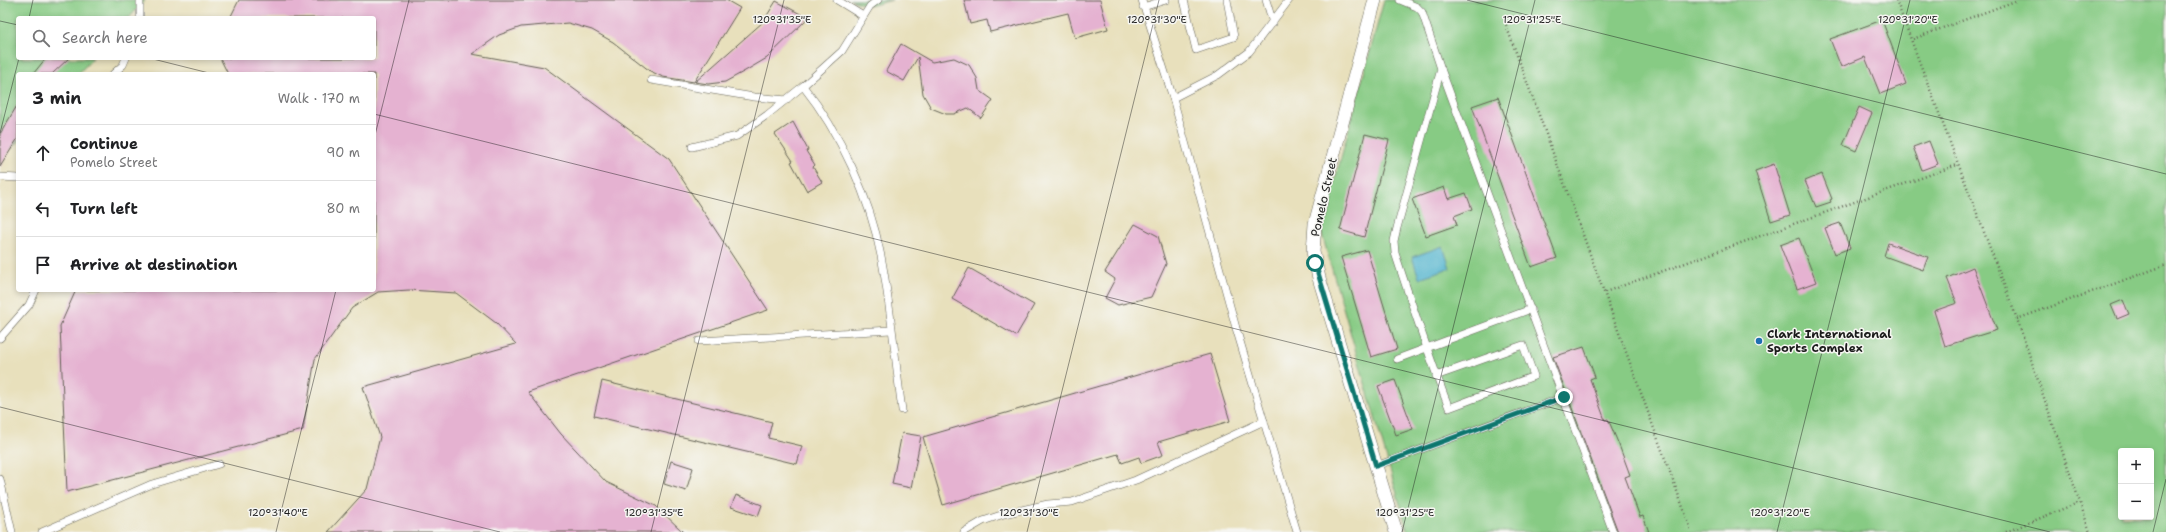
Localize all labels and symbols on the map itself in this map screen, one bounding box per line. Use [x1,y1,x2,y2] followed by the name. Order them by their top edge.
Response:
[753,13,811,26] text: 120°31'35"E
[1127,13,1187,26] text: 120°31'30"E
[1503,13,1561,26] text: 120°31'25"E
[1878,13,1938,26] text: 120°31'20"E
[1307,156,1341,238] street label: Pomelo Street
[1306,254,1324,272] route start
[1767,326,1891,356] place label: Clark International Sports Complex
[1754,336,1764,346] marker: Clark International Sports Complex
[1555,388,1573,406] route end
[248,506,308,519] text: 120°31'40"E
[625,506,683,519] text: 120°31'35"E
[999,506,1059,519] text: 120°31'30"E
[1376,506,1434,519] text: 120°31'25"E
[1750,506,1810,519] text: 120°31'20"E

